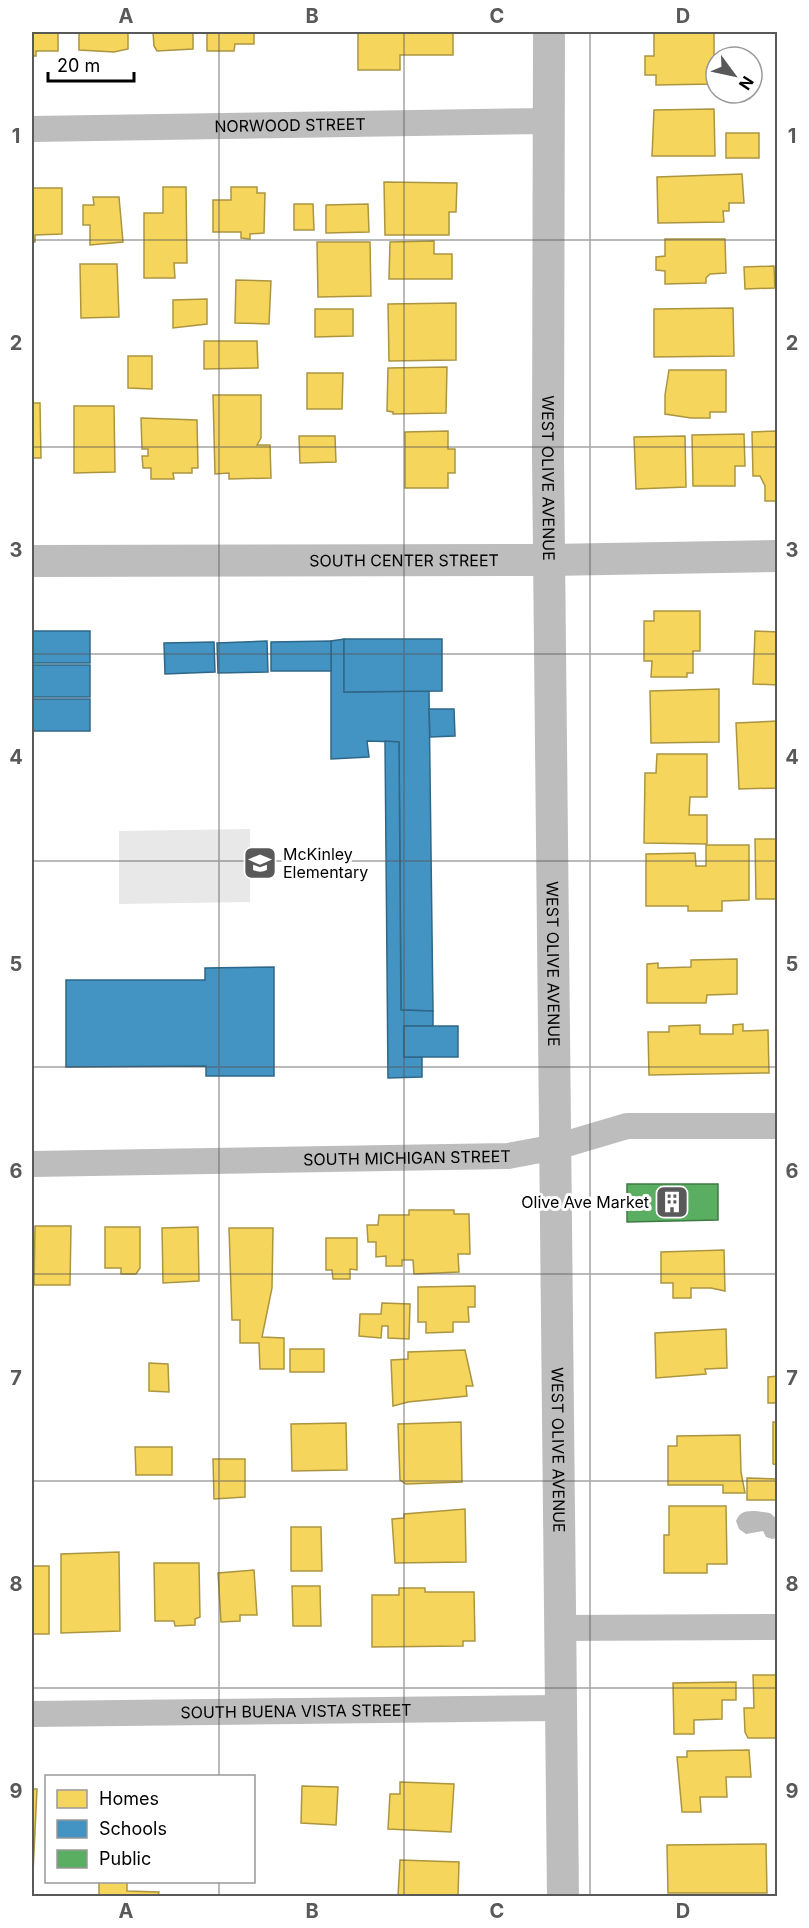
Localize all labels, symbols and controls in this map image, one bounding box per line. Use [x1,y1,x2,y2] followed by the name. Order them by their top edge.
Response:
[119,4,134,28] text: A
[305,4,319,28] text: B
[490,4,504,28] text: C
[676,4,690,28] text: D
[48,45,134,83] scale bar
[704,45,764,105] north arrow
[57,55,100,76] text: 20 m
[735,73,758,94] text: N
[214,114,366,136] street label: NORWOOD STREET
[12,124,20,148] text: 1
[788,124,796,148] text: 1
[10,331,22,355] text: 2
[786,331,798,355] text: 2
[538,395,559,561] street label: WEST OLIVE AVENUE
[10,538,22,562] text: 3
[786,538,798,562] text: 3
[309,550,499,570] street label: SOUTH CENTER STREET
[9,745,23,769] text: 4
[785,745,799,769] text: 4
[283,844,368,882] place label: McKinley Elementary
[242,845,278,881] school or university icon: McKinley Elementary
[542,881,564,1047] street label: WEST OLIVE AVENUE
[10,952,22,976] text: 5
[786,952,798,976] text: 5
[303,1146,511,1169] street label: SOUTH MICHIGAN STREET
[10,1159,23,1183] text: 6
[786,1159,799,1183] text: 6
[654,1184,690,1220] building icon: Olive Ave Market
[521,1192,649,1212] place label: Olive Ave Market
[10,1366,22,1390] text: 7
[786,1366,798,1390] text: 7
[547,1367,569,1533] street label: WEST OLIVE AVENUE
[9,1572,23,1596] text: 8
[785,1572,799,1596] text: 8
[180,1700,412,1722] street label: SOUTH BUENA VISTA STREET
[45,1775,255,1883] legend
[10,1779,23,1803] text: 9
[786,1779,799,1803] text: 9
[99,1788,159,1809] text: Homes
[99,1818,167,1839] text: Schools
[99,1848,151,1869] text: Public
[119,1899,134,1923] text: A
[305,1899,319,1923] text: B
[490,1899,504,1923] text: C
[676,1899,690,1923] text: D

